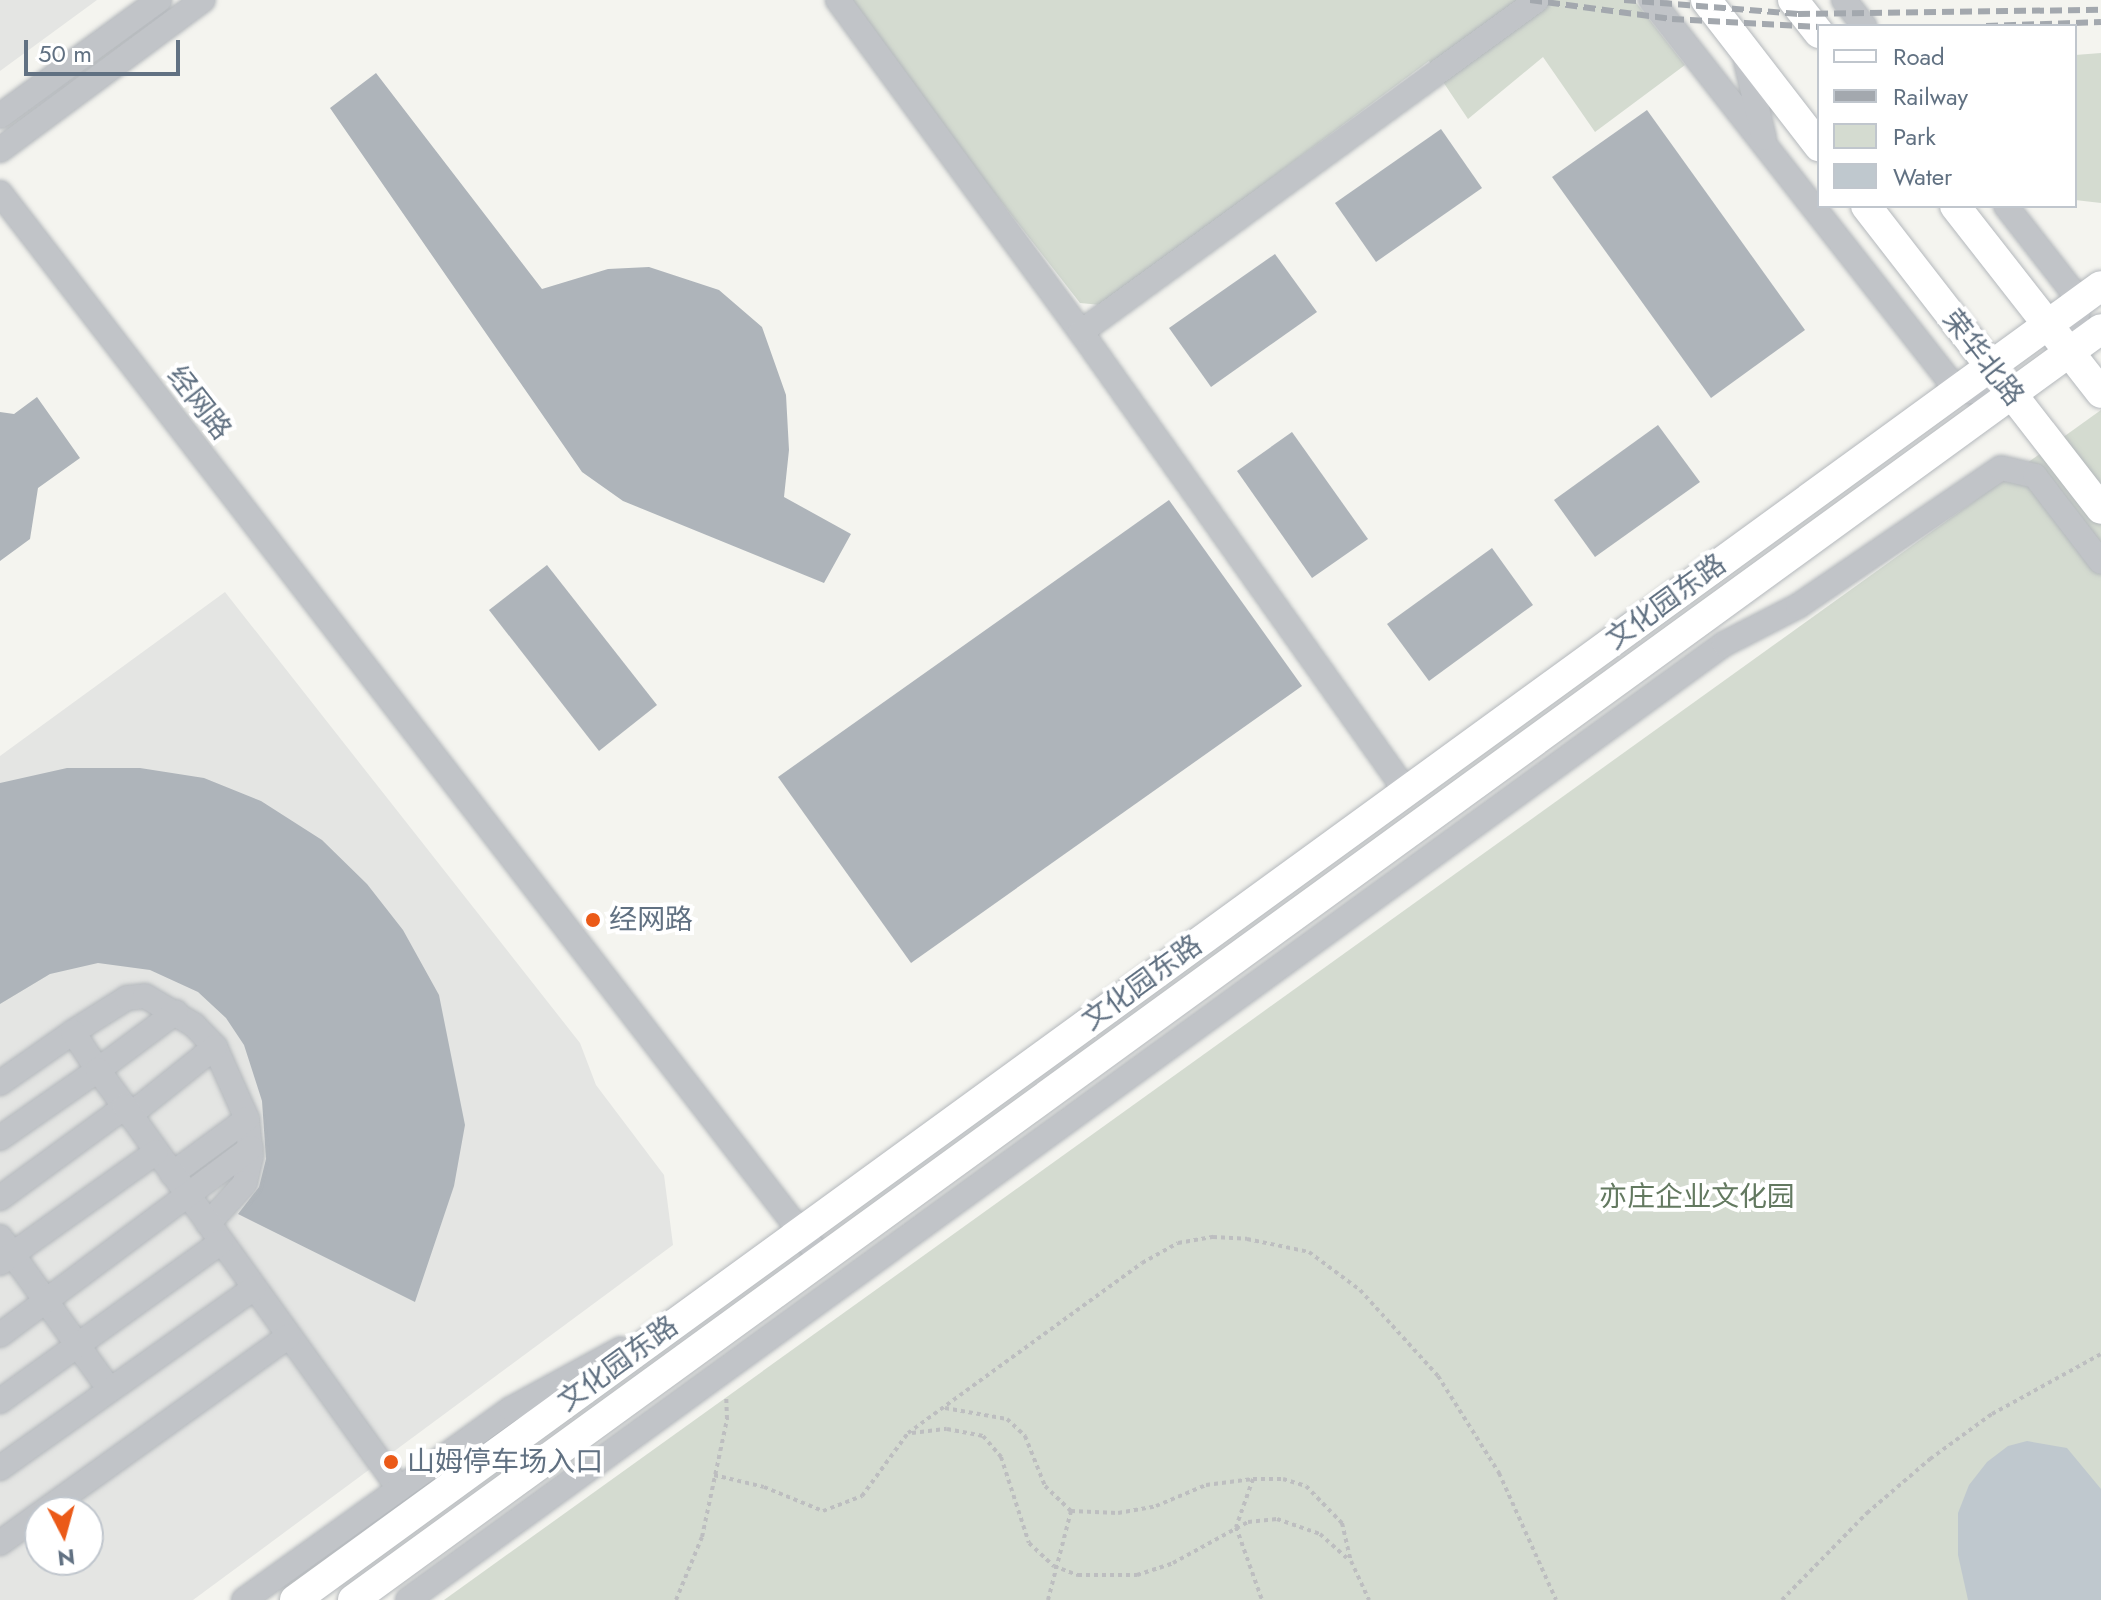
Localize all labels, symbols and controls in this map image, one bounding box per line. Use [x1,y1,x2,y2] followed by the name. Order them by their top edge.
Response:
[28,24,184,74] scale bar
[1817,24,2077,208] legend
[38,36,92,71] text: 50 m
[1893,39,1945,74] text: Road
[1893,79,1968,114] text: Railway
[1893,119,1936,154] text: Park
[1893,159,1952,194] text: Water
[1935,304,2031,412] street label: 荣华北路
[160,360,238,446] street label: 经网路
[1599,547,1733,657] street label: 文化园东路
[609,903,693,937] place label: 经网路
[584,911,602,929] marker: 经网路
[1075,928,1209,1038] street label: 文化园东路
[1599,1180,1795,1214] park label: 亦庄企业文化园
[551,1309,685,1419] street label: 文化园东路
[407,1445,603,1479] place label: 山姆停车场入口
[382,1453,400,1471] marker: 山姆停车场入口
[24,1496,104,1576] north arrow
[56,1541,77,1575] text: N

